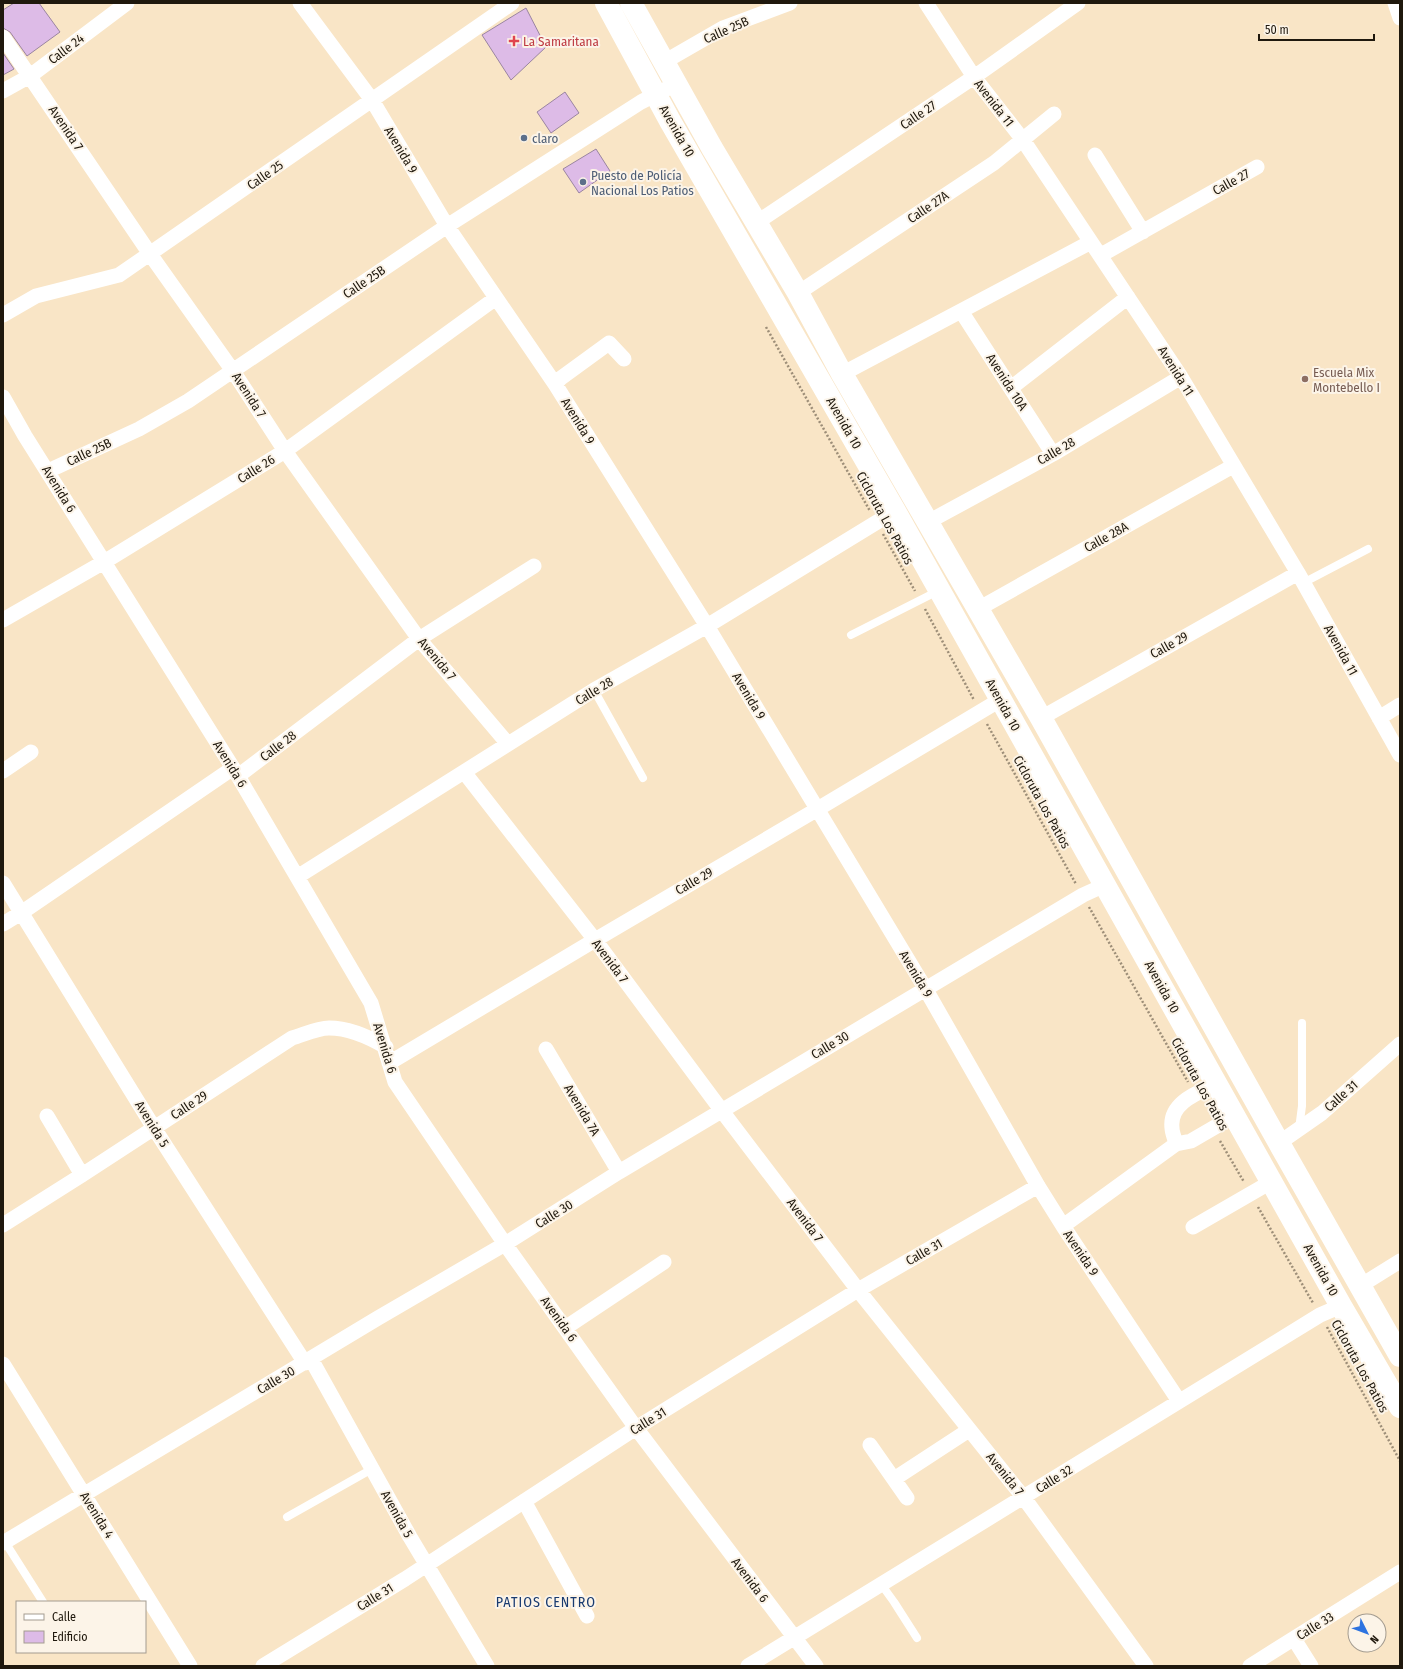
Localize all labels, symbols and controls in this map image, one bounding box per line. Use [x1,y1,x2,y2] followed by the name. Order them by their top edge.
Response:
[701,13,751,47] street label: Calle 25B
[1259,16,1374,42] scale bar
[1265,23,1289,37] text: 50 m
[45,31,87,67] street label: Calle 24
[523,34,599,49] place label: La Samaritana
[508,35,520,47] marker: La Samaritana
[971,77,1017,129] street label: Avenida 11
[897,98,939,132] street label: Calle 27
[656,102,698,160] street label: Avenida 10
[46,103,86,153] street label: Avenida 7
[381,124,421,176] street label: Avenida 9
[532,131,558,146] place label: claro
[519,133,529,143] marker: claro
[244,157,286,193] street label: Calle 25
[1210,166,1252,198] street label: Calle 27
[591,168,694,198] place label: Puesto de Policía Nacional Los Patios
[578,177,588,187] marker: Puesto de Policía Nacional Los Patios
[905,188,952,226] street label: Calle 27A
[340,262,388,302] street label: Calle 25B
[1155,343,1197,399] street label: Avenida 11
[983,351,1031,413] street label: Avenida 10A
[1313,365,1380,395] place label: Escuela Mix Montebello I
[229,370,269,420] street label: Avenida 7
[1300,374,1310,384] marker: Escuela Mix Montebello I
[823,394,865,452] street label: Avenida 10
[558,395,598,447] street label: Avenida 9
[1034,434,1078,468] street label: Calle 28
[64,435,114,469] street label: Calle 25B
[235,452,277,486] street label: Calle 26
[39,463,79,515] street label: Avenida 6
[853,469,917,567] street label: Cicloruta Los Patios
[1081,519,1131,555] street label: Calle 28A
[1321,622,1361,678] street label: Avenida 11
[1147,629,1191,661] street label: Calle 29
[415,635,459,683] street label: Avenida 7
[729,670,769,722] street label: Avenida 9
[572,674,616,708] street label: Calle 28
[983,676,1024,734] street label: Avenida 10
[257,728,299,764] street label: Calle 28
[210,738,250,790] street label: Avenida 6
[1010,753,1074,851] street label: Cicloruta Los Patios
[673,864,715,898] street label: Calle 29
[589,936,631,986] street label: Avenida 7
[896,948,936,1000] street label: Avenida 9
[1142,958,1183,1016] street label: Avenida 10
[370,1021,400,1075] street label: Avenida 6
[808,1028,852,1062] street label: Calle 30
[1168,1035,1232,1133] street label: Cicloruta Los Patios
[1321,1077,1361,1115] street label: Calle 31
[561,1082,603,1139] street label: Avenida 7A
[168,1088,210,1122] street label: Calle 29
[132,1098,172,1150] street label: Avenida 5
[784,1195,826,1245] street label: Avenida 7
[532,1196,576,1231] street label: Calle 30
[1060,1227,1102,1279] street label: Avenida 9
[903,1236,945,1268] street label: Calle 31
[1301,1241,1342,1299] street label: Avenida 10
[538,1294,580,1344] street label: Avenida 6
[1328,1317,1392,1415] street label: Cicloruta Los Patios
[254,1363,298,1397] street label: Calle 30
[627,1404,669,1438] street label: Calle 31
[983,1450,1027,1498] street label: Avenida 7
[1033,1462,1075,1496] street label: Calle 32
[378,1488,416,1540] street label: Avenida 5
[77,1489,117,1541] street label: Avenida 4
[728,1555,772,1605] street label: Avenida 6
[354,1580,396,1614] street label: Calle 31
[496,1594,596,1611] district label: PATIOS CENTRO
[16,1601,146,1653] legend
[1294,1609,1336,1643] street label: Calle 33
[52,1610,76,1624] text: Calle
[1347,1613,1387,1653] north arrow
[52,1630,88,1644] text: Edificio
[1367,1633,1381,1646] text: N

